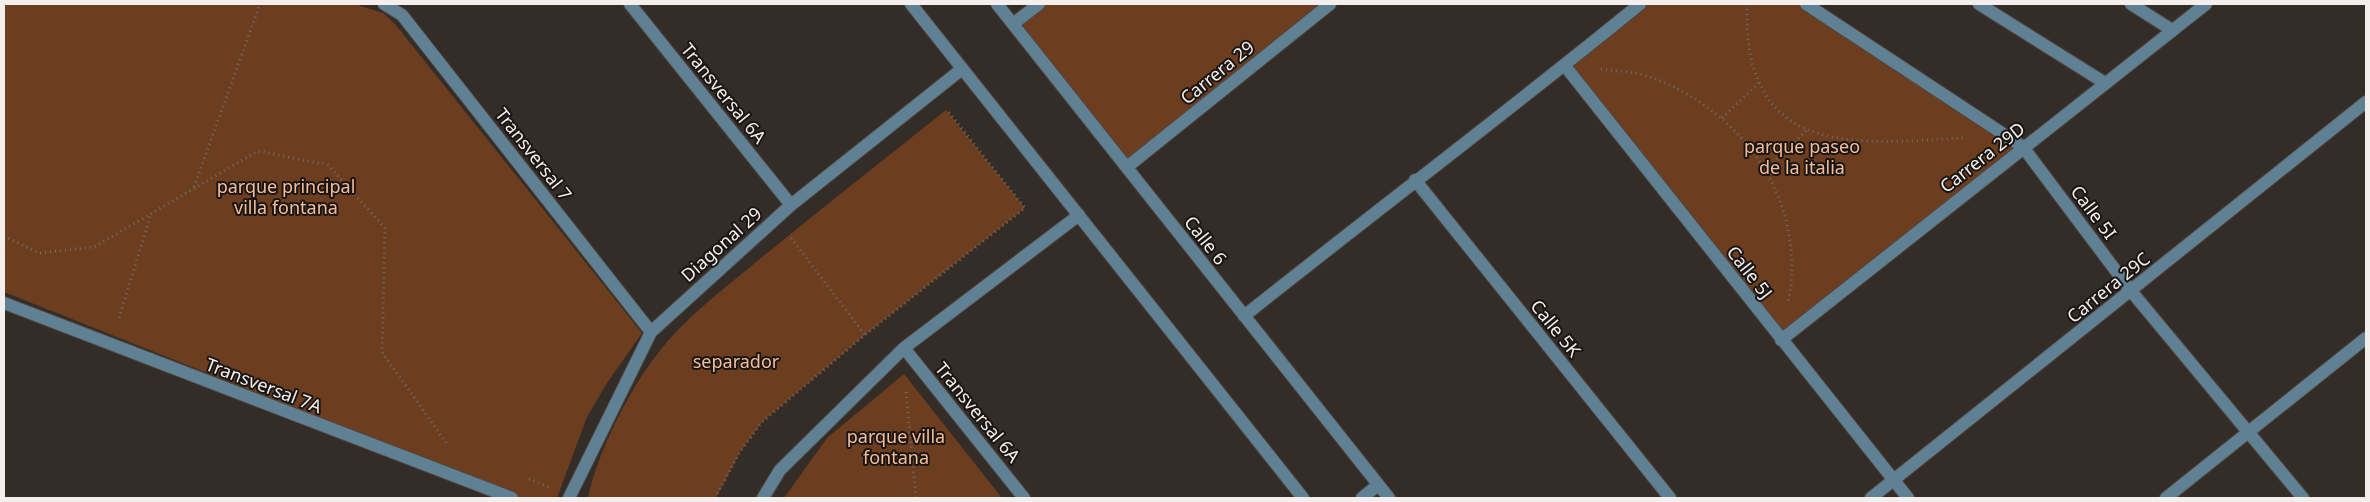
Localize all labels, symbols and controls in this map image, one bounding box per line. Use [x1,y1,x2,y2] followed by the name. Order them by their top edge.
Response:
[1175,35,1259,109] street label: Carrera 29
[676,38,772,149] street label: Transversal 6A
[490,103,578,205] street label: Transversal 7
[1935,116,2029,198] street label: Carrera 29D
[1744,134,1860,179] park label: parque paseo de la italia
[217,174,355,219] park label: parque principal villa fontana
[2066,180,2122,244] street label: Calle 5I
[675,201,767,287] street label: Diagonal 29
[1179,211,1233,269] street label: Calle 6
[1722,241,1778,303] street label: Calle 5J
[2062,246,2154,328] street label: Carrera 29C
[1526,294,1587,362] street label: Calle 5K
[693,349,780,373] park label: separador
[202,352,326,418] street label: Transversal 7A
[930,357,1026,468] street label: Transversal 6A
[847,424,945,469] park label: parque villa fontana

